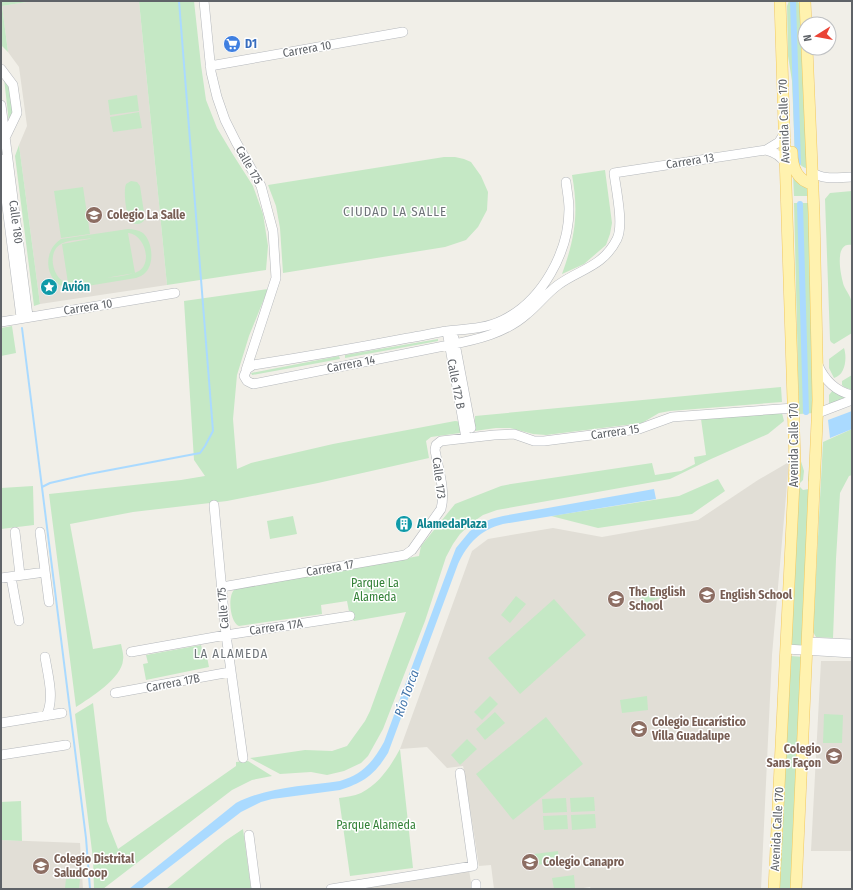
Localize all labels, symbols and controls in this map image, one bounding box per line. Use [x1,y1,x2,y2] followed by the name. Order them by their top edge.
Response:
[797,16,837,56] north arrow
[801,33,815,42] text: N
[222,34,242,54] supermarket icon: D1
[245,37,257,51] place label: D1
[282,38,332,60] street label: Carrera 10
[776,79,792,163] street label: Avenida Calle 170
[233,143,266,187] street label: Calle 175
[665,150,715,172] street label: Carrera 13
[6,199,26,245] street label: Calle 180
[343,204,447,219] district label: CIUDAD LA SALLE
[84,205,104,225] school or university icon: Colegio La Salle
[107,208,185,222] place label: Colegio La Salle
[39,277,59,297] place icon: Avión
[61,280,90,294] place label: Avión
[63,296,113,318] street label: Carrera 10
[326,352,376,376] street label: Carrera 14
[444,358,468,411] street label: Calle 172 B
[787,403,801,487] street label: Avenida Calle 170
[590,422,640,442] street label: Carrera 15
[430,456,448,500] street label: Calle 173
[394,514,414,534] building icon: AlamedaPlaza
[416,517,487,531] place label: AlamedaPlaza
[305,557,355,579] street label: Carrera 17
[351,576,399,604] park label: Parque La Alameda
[629,585,686,613] place label: The English School
[697,585,717,605] school or university icon: English School
[214,586,232,629] street label: Calle 175
[720,588,793,602] place label: English School
[606,589,626,609] school or university icon: The English School
[248,616,304,638] street label: Carrera 17A
[194,646,268,661] district label: LA ALAMEDA
[391,668,422,718] water label: Río Torca
[145,671,201,695] street label: Carrera 17B
[651,715,747,743] place label: Colegio Eucarístico Villa Guadalupe
[629,719,649,739] school or university icon: Colegio Eucarístico Villa Guadalupe
[767,742,822,771] place label: Colegio Sans Façon
[824,746,844,766] school or university icon: Colegio Sans Façon
[768,786,786,872] street label: Avenida Calle 170
[336,818,416,832] park label: Parque Alameda
[54,852,135,880] place label: Colegio Distrital SaludCoop
[520,852,540,872] school or university icon: Colegio Canapro
[543,855,625,869] place label: Colegio Canapro
[31,856,51,876] school or university icon: Colegio Distrital SaludCoop

